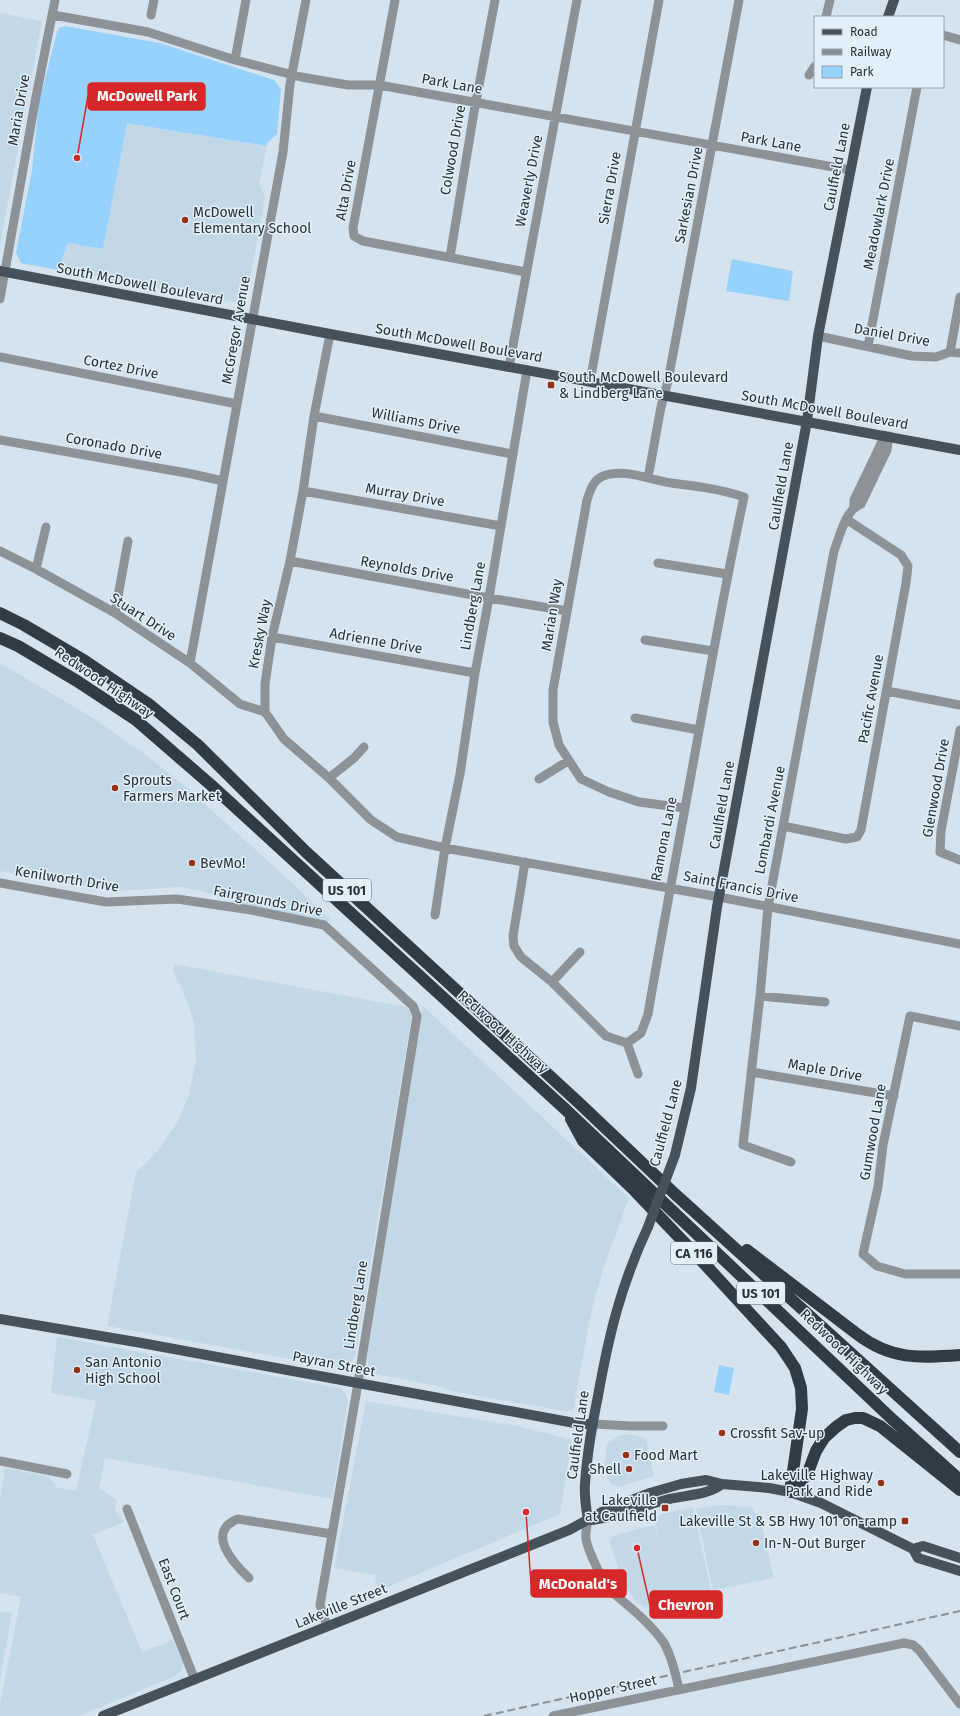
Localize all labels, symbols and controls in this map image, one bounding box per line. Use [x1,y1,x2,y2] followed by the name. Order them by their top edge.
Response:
[814,16,944,88] legend
[850,25,878,39] text: Road
[850,45,891,59] text: Railway
[850,65,874,79] text: Park
[420,70,484,98] street label: Park Lane
[4,73,34,147] street label: Maria Drive
[88,83,205,110] callout: McDowell Park
[97,87,198,105] text: McDowell Park
[437,104,469,196] street label: Colwood Drive
[820,121,854,213] street label: Caulfield Lane
[739,128,803,156] street label: Park Lane
[512,133,546,229] street label: Weaverly Drive
[671,145,707,245] street label: Sarkesian Drive
[595,150,625,226] street label: Sierra Drive
[860,157,898,271] street label: Meadowlark Drive
[332,158,360,222] street label: Alta Drive
[193,204,311,237] place label: McDowell Elementary School
[180,215,190,225] marker: McDowell Elementary School
[55,259,225,309] street label: South McDowell Boulevard
[218,274,254,386] street label: McGregor Avenue
[374,320,544,366] street label: South McDowell Boulevard
[853,320,931,350] street label: Daniel Drive
[82,351,160,383] street label: Cortez Drive
[559,369,728,402] place label: South McDowell Boulevard & Lindberg Lane
[546,380,556,390] marker: South McDowell Boulevard & Lindberg Lane
[740,387,910,433] street label: South McDowell Boulevard
[370,404,462,438] street label: Williams Drive
[64,429,164,463] street label: Coronado Drive
[765,440,797,532] street label: Caulfield Lane
[364,480,446,510] street label: Murray Drive
[359,552,455,586] street label: Reynolds Drive
[457,560,489,652] street label: Lindberg Lane
[538,578,566,652] street label: Marian Way
[107,589,179,645] street label: Stuart Drive
[245,598,275,670] street label: Kresky Way
[328,624,424,658] street label: Adrienne Drive
[51,644,157,722] street label: Redwood Highway
[855,653,887,745] street label: Pacific Avenue
[919,737,953,839] street label: Glenwood Drive
[706,759,738,851] street label: Caulfield Lane
[751,764,789,876] street label: Lombardi Avenue
[123,772,222,805] place label: Sprouts Farmers Market
[110,783,120,793] marker: Sprouts Farmers Market
[647,795,681,883] street label: Ramona Lane
[200,855,245,872] place label: BevMo!
[187,858,197,868] marker: BevMo!
[14,862,120,896] street label: Kenilworth Drive
[682,867,800,907] street label: Saint Francis Drive
[323,879,371,901] road number: US 101
[212,882,324,920] street label: Fairgrounds Drive
[454,987,552,1077] street label: Redwood Highway
[787,1055,863,1085] street label: Maple Drive
[646,1077,686,1169] street label: Caulfield Lane
[856,1082,890,1182] street label: Gumwood Lane
[671,1242,717,1264] road number: CA 116
[341,1259,371,1351] street label: Lindberg Lane
[737,1282,785,1304] road number: US 101
[796,1306,892,1398] street label: Redwood Highway
[291,1348,378,1381] street label: Payran Street
[85,1354,162,1387] place label: San Antonio High School
[72,1365,82,1375] marker: San Antonio High School
[563,1389,593,1481] street label: Caulfield Lane
[730,1425,824,1442] place label: Crossfit Sav-up
[717,1428,727,1438] marker: Crossfit Sav-up
[634,1447,699,1464] place label: Food Mart
[621,1450,631,1460] marker: Food Mart
[589,1461,621,1478] place label: Shell
[624,1464,634,1474] marker: Shell
[761,1467,873,1500] place label: Lakeville Highway Park and Ride
[876,1478,886,1488] marker: Lakeville Highway Park and Ride
[585,1492,657,1525] place label: Lakeville at Caulfield
[660,1503,670,1513] marker: Lakeville at Caulfield
[679,1513,897,1530] place label: Lakeville St & SB Hwy 101 on-ramp
[900,1516,910,1526] marker: Lakeville St & SB Hwy 101 on-ramp
[764,1535,866,1552] place label: In-N-Out Burger
[751,1538,761,1548] marker: In-N-Out Burger
[155,1556,194,1623] street label: East Court
[531,1570,626,1597] callout: McDonald's
[539,1575,617,1593] text: McDonald's
[293,1580,390,1632] street label: Lakeville Street
[650,1591,722,1618] callout: Chevron
[658,1596,714,1614] text: Chevron
[568,1671,659,1707] street label: Hopper Street

